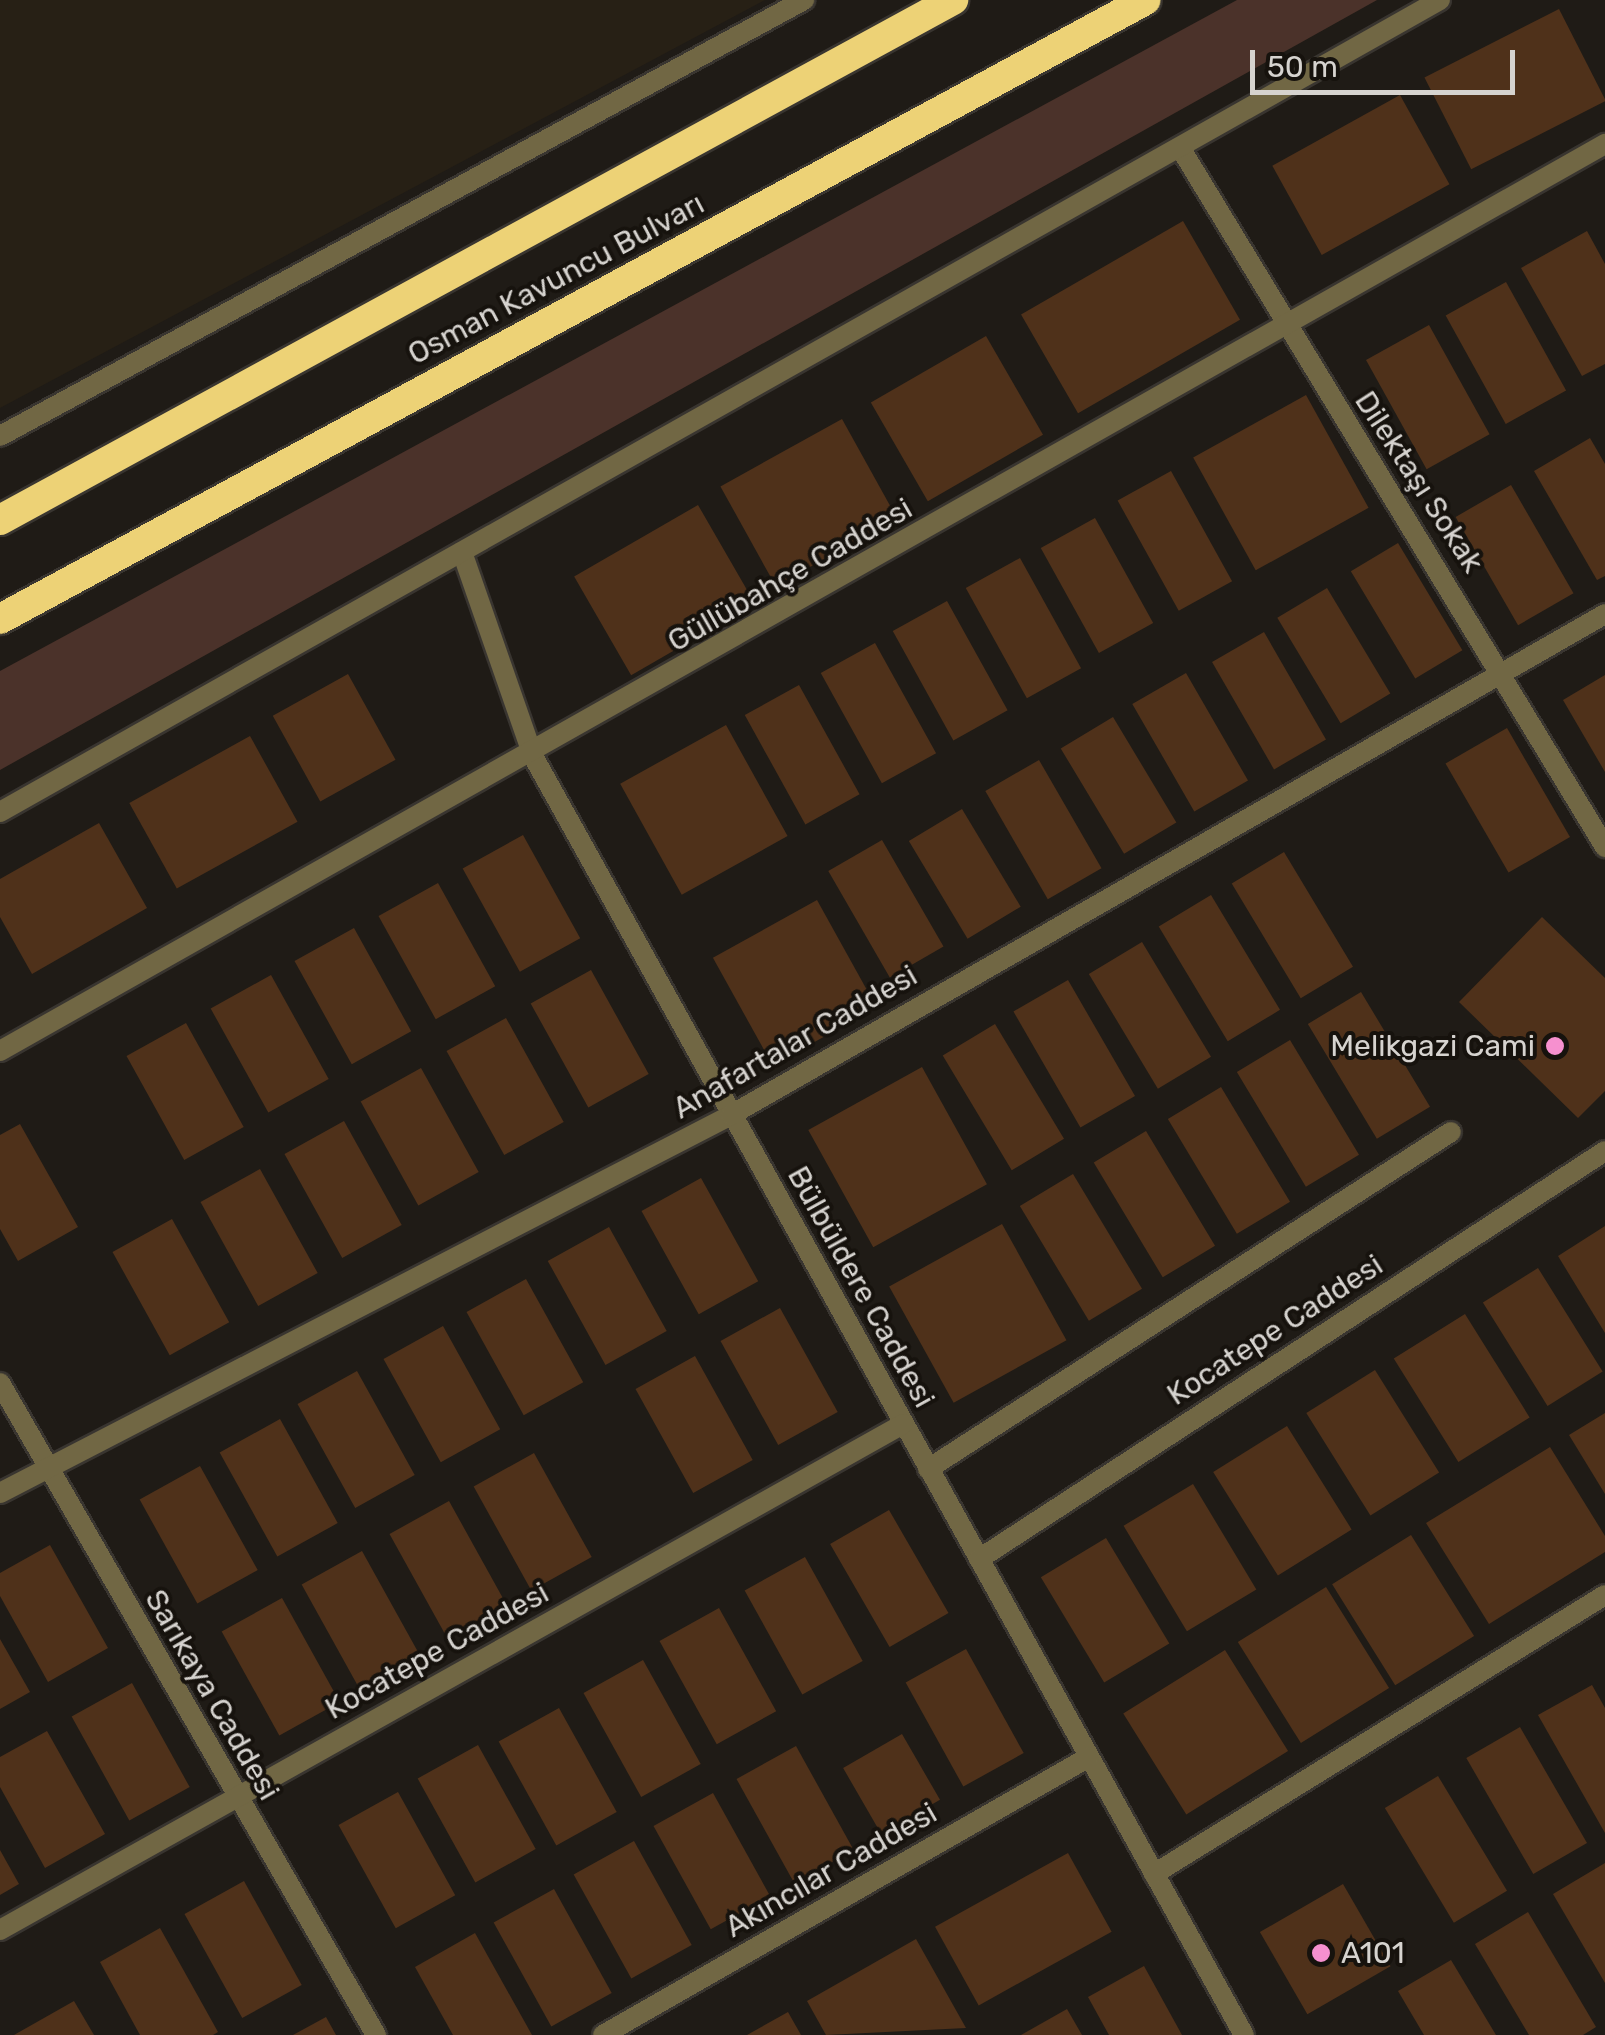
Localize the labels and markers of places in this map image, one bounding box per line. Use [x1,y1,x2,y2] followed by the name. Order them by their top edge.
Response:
[1330,1028,1535,1064] place label: Melikgazi Cami
[1544,1035,1566,1057] marker: Melikgazi Cami
[1341,1935,1405,1971] place label: A101
[1310,1942,1332,1964] marker: A101

